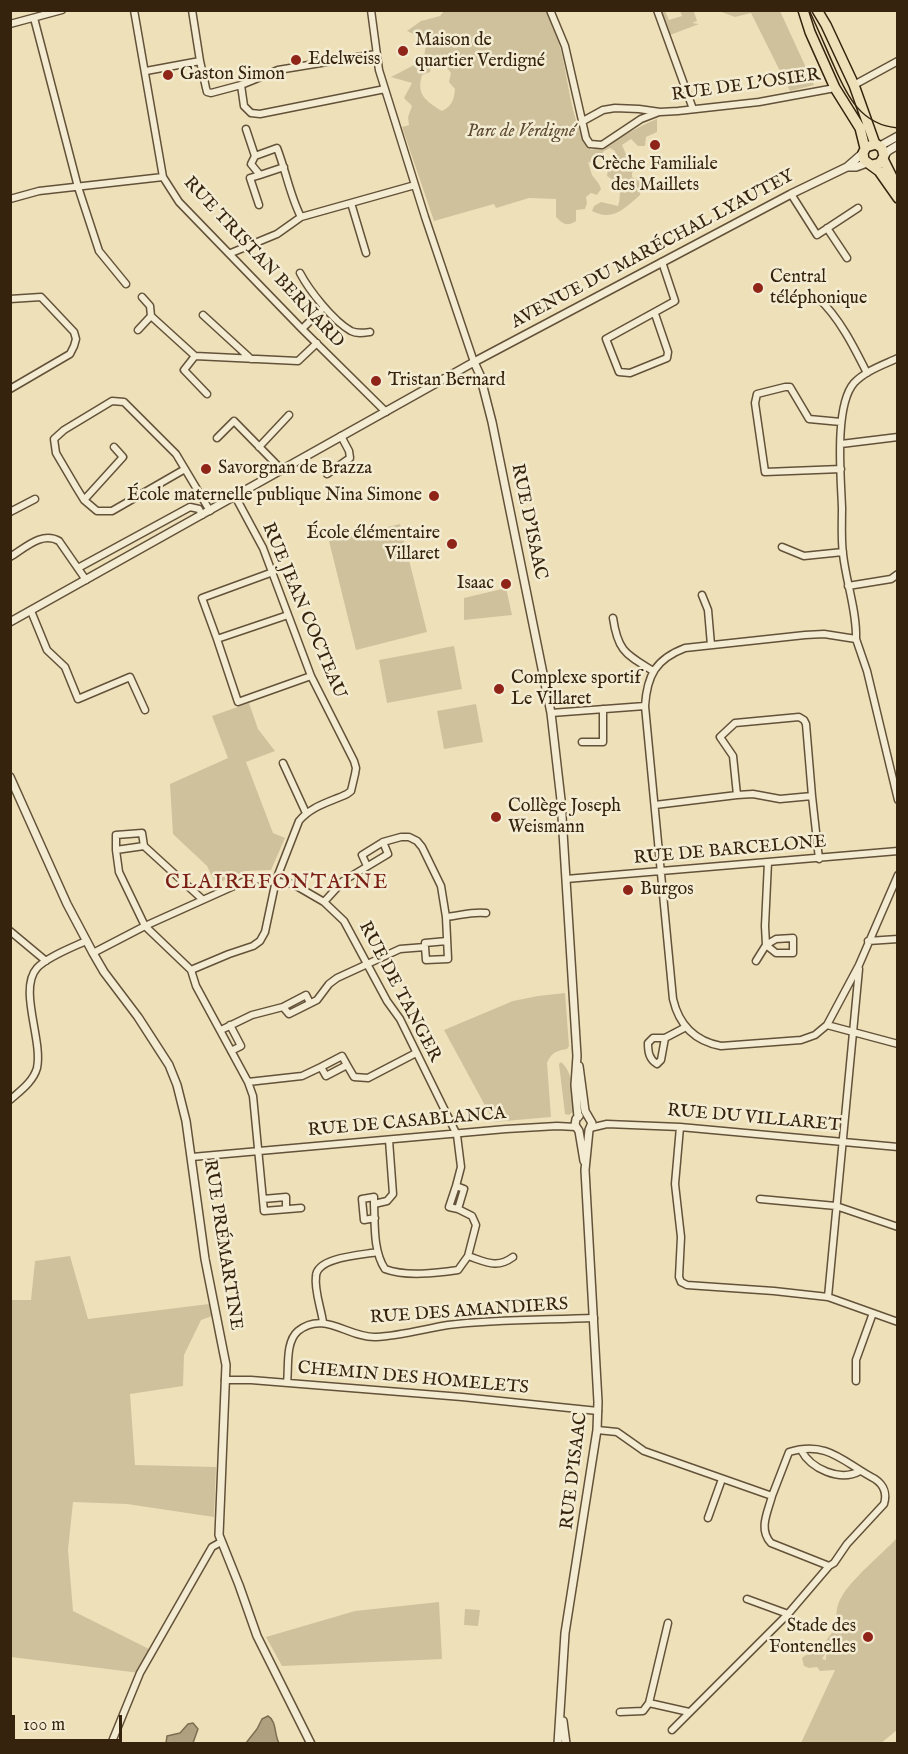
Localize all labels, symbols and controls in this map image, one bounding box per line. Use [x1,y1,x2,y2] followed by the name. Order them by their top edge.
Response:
[415,30,545,72] place label: Maison de quartier Verdigné
[396,44,410,58] marker: Maison de quartier Verdigné
[308,49,380,71] place label: Edelweiss
[289,53,303,67] marker: Edelweiss
[180,64,285,86] place label: Gaston Simon
[670,65,822,107] street label: RUE DE L'OSIER
[161,68,175,82] marker: Gaston Simon
[467,121,575,143] park label: Parc de Verdigné
[648,138,662,152] marker: Crèche Familiale des Maillets
[592,154,718,196] place label: Crèche Familiale des Maillets
[508,166,798,334] street label: AVENUE DU MARÉCHAL LYAUTEY
[178,173,348,353] street label: RUE TRISTAN BERNARD
[770,267,867,310] place label: Central téléphonique
[751,281,765,295] marker: Central téléphonique
[388,370,505,392] place label: Tristan Bernard
[369,374,383,388] marker: Tristan Bernard
[218,458,372,480] place label: Savorgnan de Brazza
[199,462,213,476] marker: Savorgnan de Brazza
[505,462,551,582] street label: RUE D'ISAAC
[127,485,422,507] place label: École maternelle publique Nina Simone
[427,489,441,503] marker: École maternelle publique Nina Simone
[256,520,350,702] street label: RUE JEAN COCTEAU
[306,523,440,566] place label: École élémentaire Villaret
[445,537,459,551] marker: École élémentaire Villaret
[457,573,494,595] place label: Isaac
[499,577,513,591] marker: Isaac
[511,668,641,710] place label: Complexe sportif Le Villaret
[492,682,506,696] marker: Complexe sportif Le Villaret
[508,796,621,838] place label: Collège Joseph Weismann
[489,810,503,824] marker: Collège Joseph Weismann
[633,832,827,870] street label: RUE DE BARCELONE
[165,871,389,897] district label: CLAIREFONTAINE
[640,879,694,901] place label: Burgos
[621,883,635,897] marker: Burgos
[353,918,445,1066] street label: RUE DE TANGER
[666,1101,842,1137] street label: RUE DU VILLARET
[307,1104,507,1142] street label: RUE DE CASABLANCA
[198,1158,246,1332] street label: RUE PRÉMARTINE
[369,1294,569,1330] street label: RUE DES AMANDIERS
[297,1358,529,1400] street label: CHEMIN DES HOMELETS
[557,1411,593,1531] street label: RUE D'ISAAC
[769,1616,856,1658] place label: Stade des Fontenelles
[861,1630,875,1644] marker: Stade des Fontenelles
[15,1703,124,1741] scale bar
[23,1714,65,1737] text: 100 m

